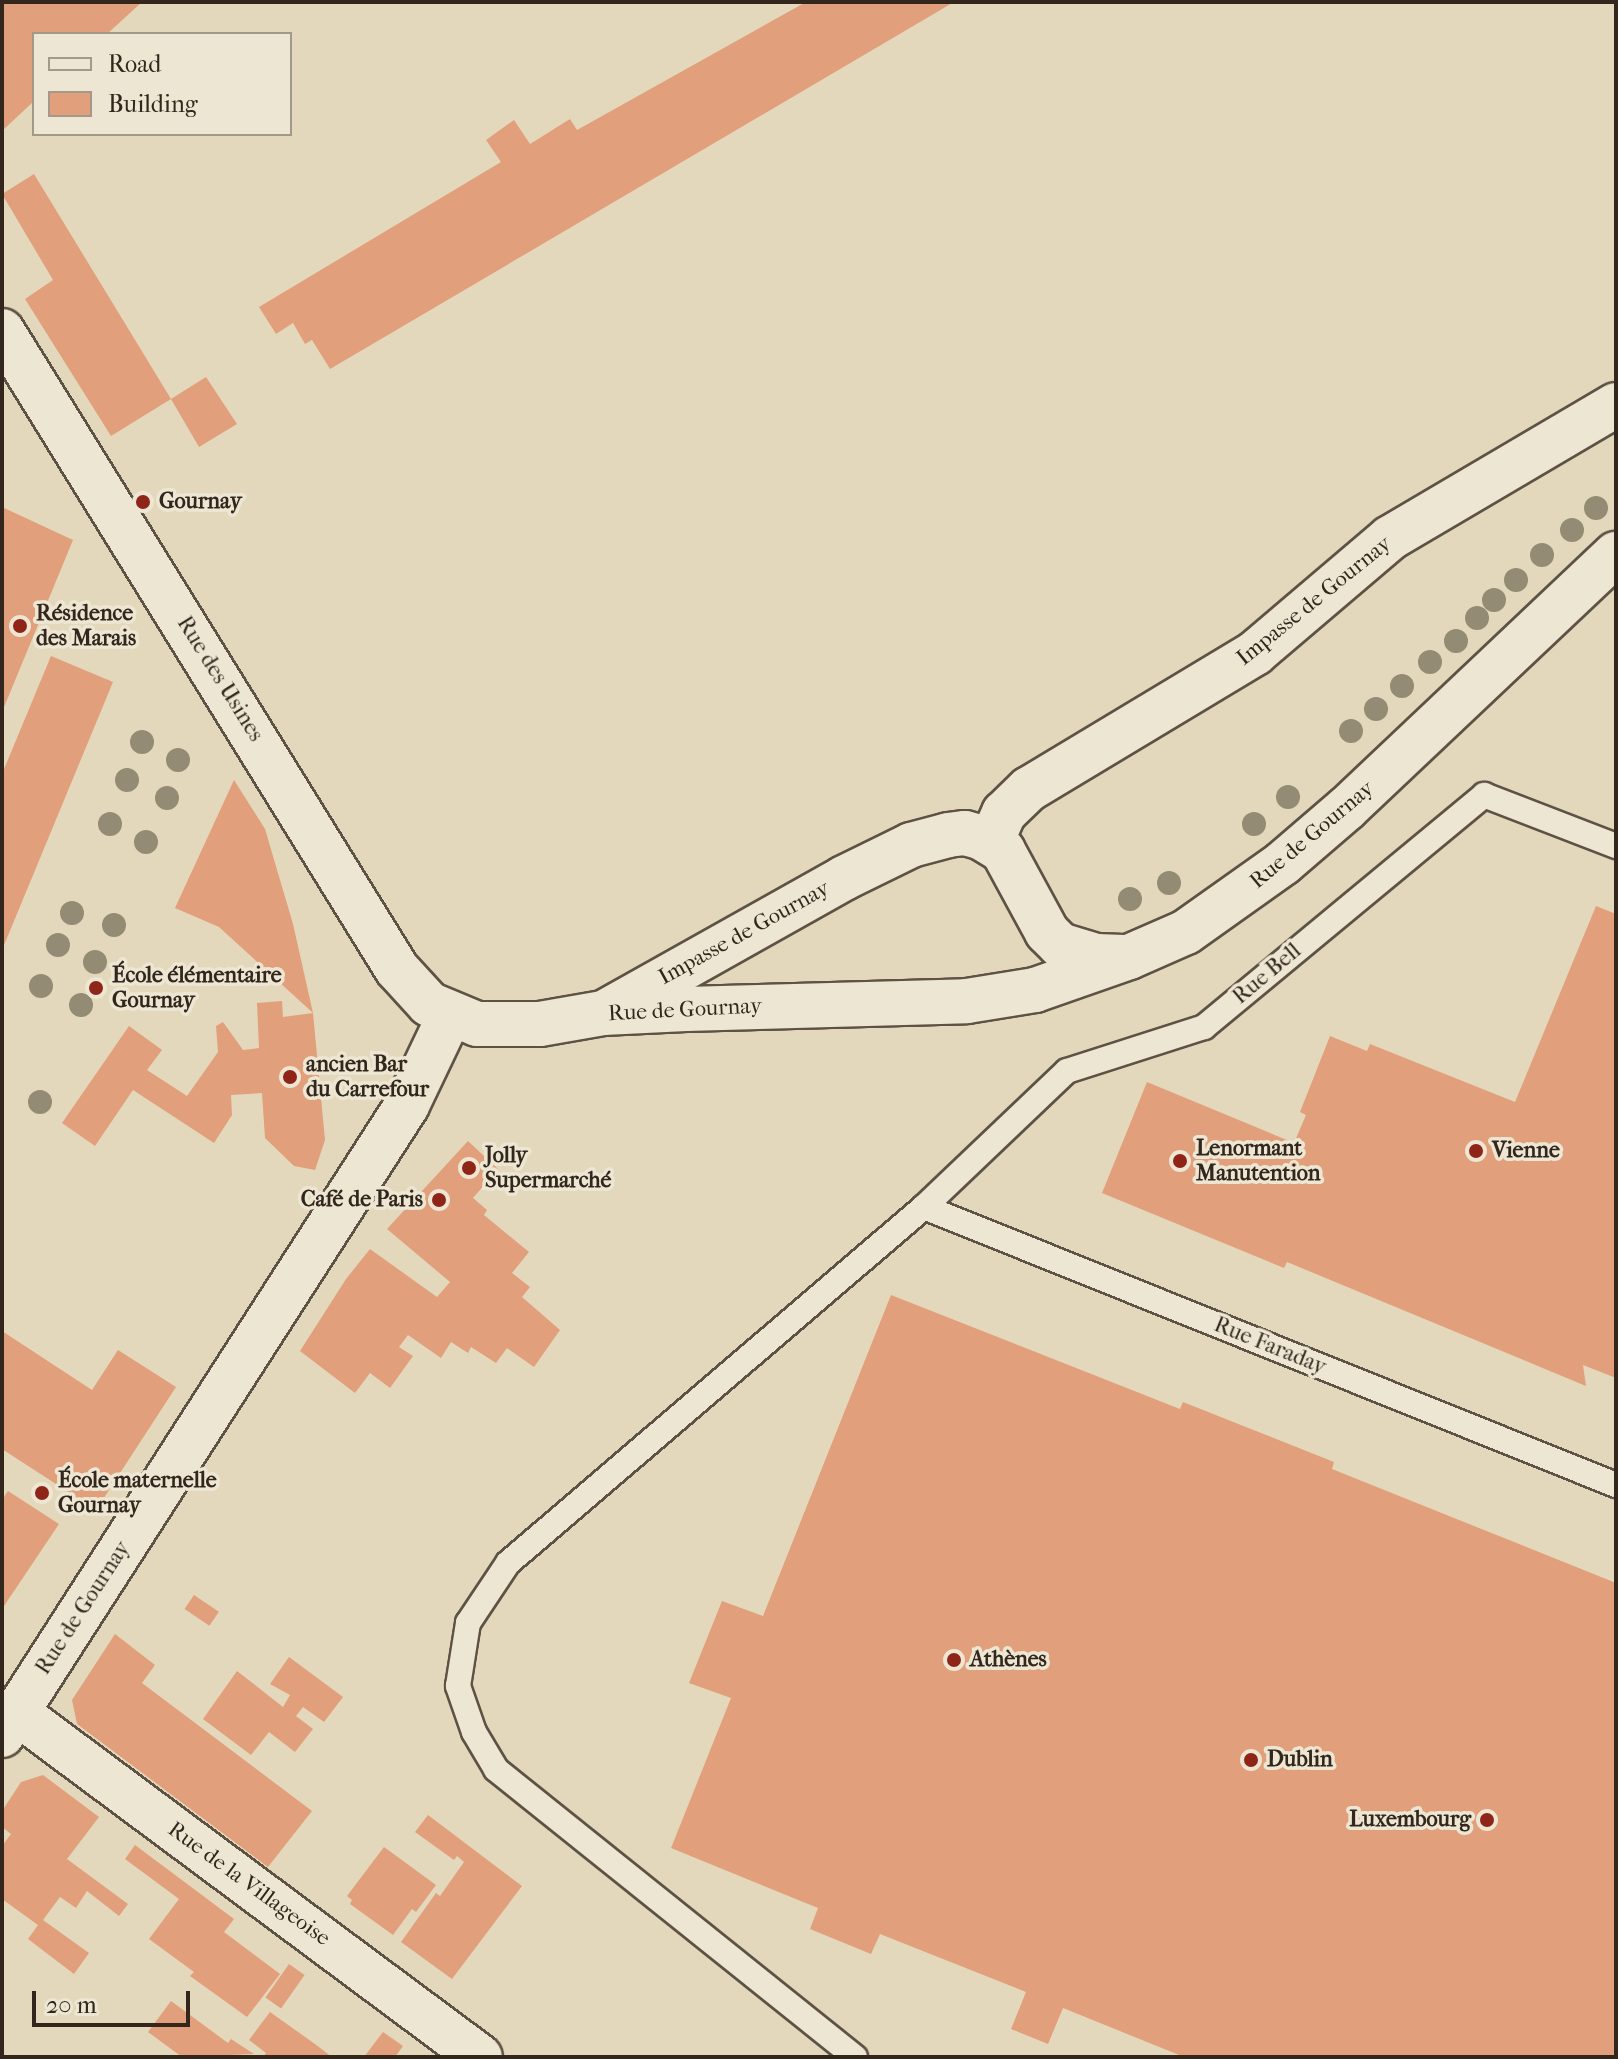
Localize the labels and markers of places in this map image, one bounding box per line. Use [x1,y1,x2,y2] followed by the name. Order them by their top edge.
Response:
[159,489,242,515] place label: Gournay
[134,493,152,511] marker: Gournay
[36,600,136,652] place label: Résidence des Marais
[11,617,29,635] marker: Résidence des Marais
[112,962,282,1014] place label: École élémentaire Gournay
[87,979,105,997] marker: École élémentaire Gournay
[306,1051,429,1102] place label: ancien Bar du Carrefour
[281,1068,299,1086] marker: ancien Bar du Carrefour
[1196,1135,1321,1186] place label: Lenormant Manutention
[1492,1138,1560,1164] place label: Vienne
[485,1142,611,1194] place label: Jolly Supermarché
[1467,1142,1485,1160] marker: Vienne
[1171,1152,1189,1170] marker: Lenormant Manutention
[460,1159,478,1177] marker: Jolly Supermarché
[301,1187,423,1213] place label: Café de Paris
[430,1191,448,1209] marker: Café de Paris
[58,1467,217,1518] place label: École maternelle Gournay
[33,1484,51,1502] marker: École maternelle Gournay
[970,1647,1047,1673] place label: Athènes
[945,1651,963,1669] marker: Athènes
[1267,1747,1333,1773] place label: Dublin
[1242,1751,1260,1769] marker: Dublin
[1349,1807,1471,1833] place label: Luxembourg
[1478,1811,1496,1829] marker: Luxembourg

